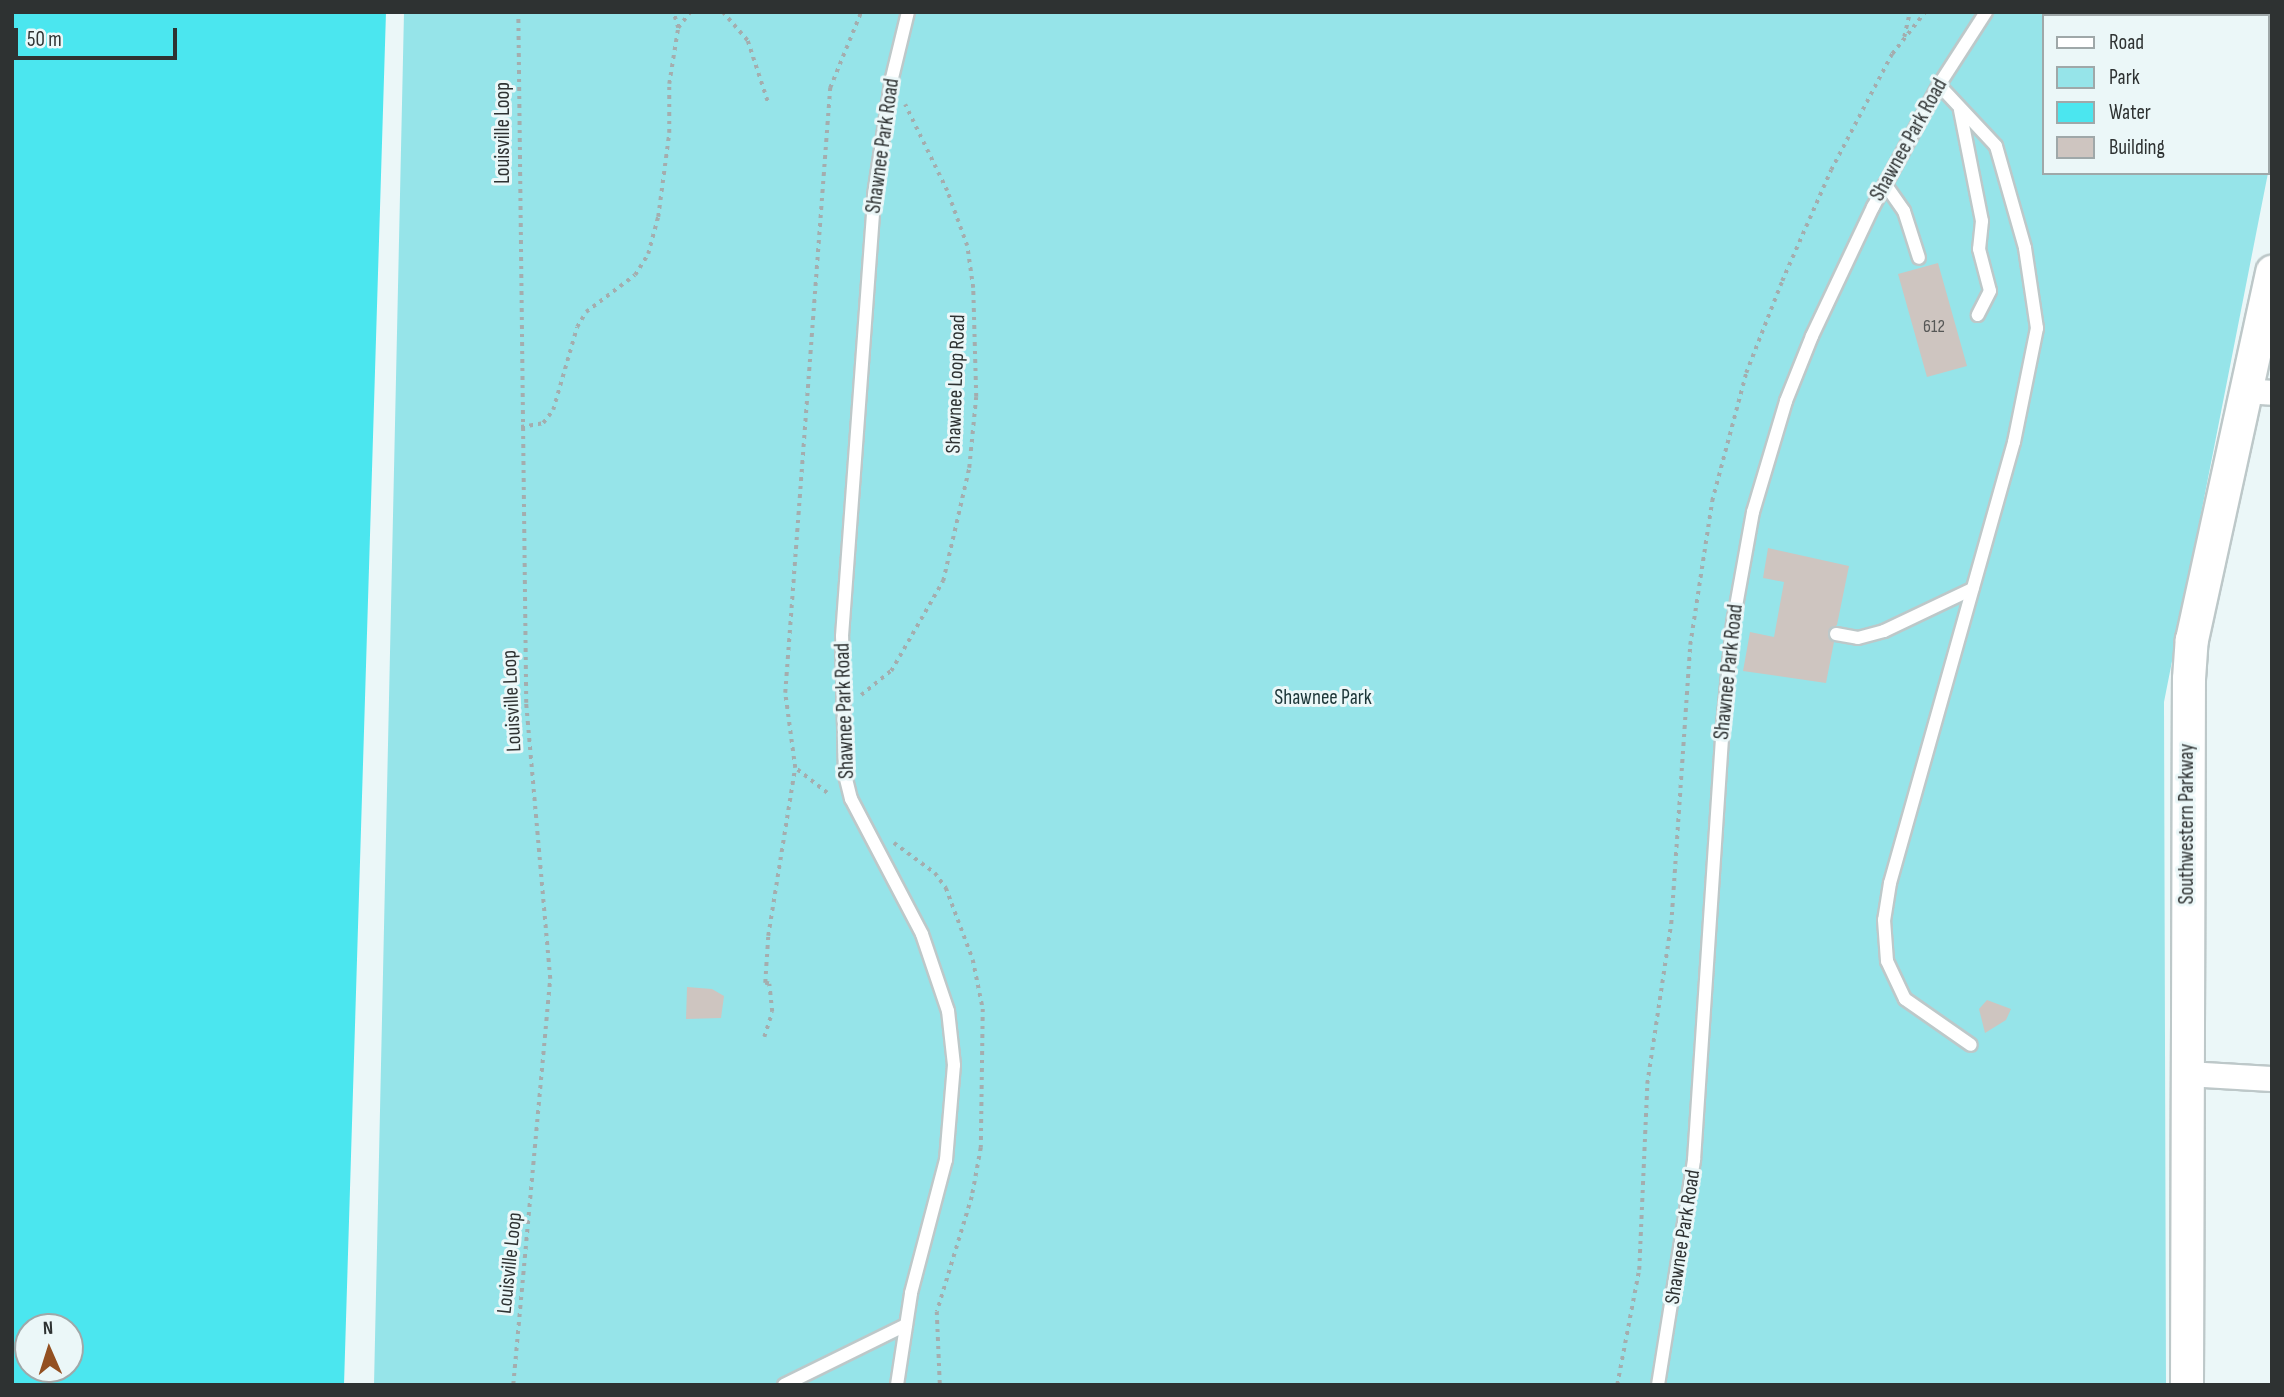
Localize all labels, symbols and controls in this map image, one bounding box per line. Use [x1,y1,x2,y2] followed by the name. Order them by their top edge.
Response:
[18,14,180,58] scale bar
[2042,14,2270,175] legend
[27,27,62,52] text: 50 m
[2109,30,2144,55] text: Road
[2109,65,2140,90] text: Park
[1865,74,1953,206] street label: Shawnee Park Road
[861,77,905,215] street label: Shawnee Park Road
[490,82,516,184] street label: Louisville Loop
[2109,100,2151,125] text: Water
[2109,135,2165,160] text: Building
[941,314,971,454] street label: Shawnee Loop Road
[1923,316,1945,338] house number: 612
[1709,603,1749,741] street label: Shawnee Park Road
[830,643,860,779] street label: Shawnee Park Road
[497,650,527,752] street label: Louisville Loop
[1274,685,1372,711] park label: Shawnee Park
[2174,744,2200,904] street label: Southwestern Parkway
[1660,1168,1706,1306] street label: Shawnee Park Road
[492,1211,528,1315] street label: Louisville Loop
[14,1313,84,1383] north arrow
[42,1317,54,1340] text: N

